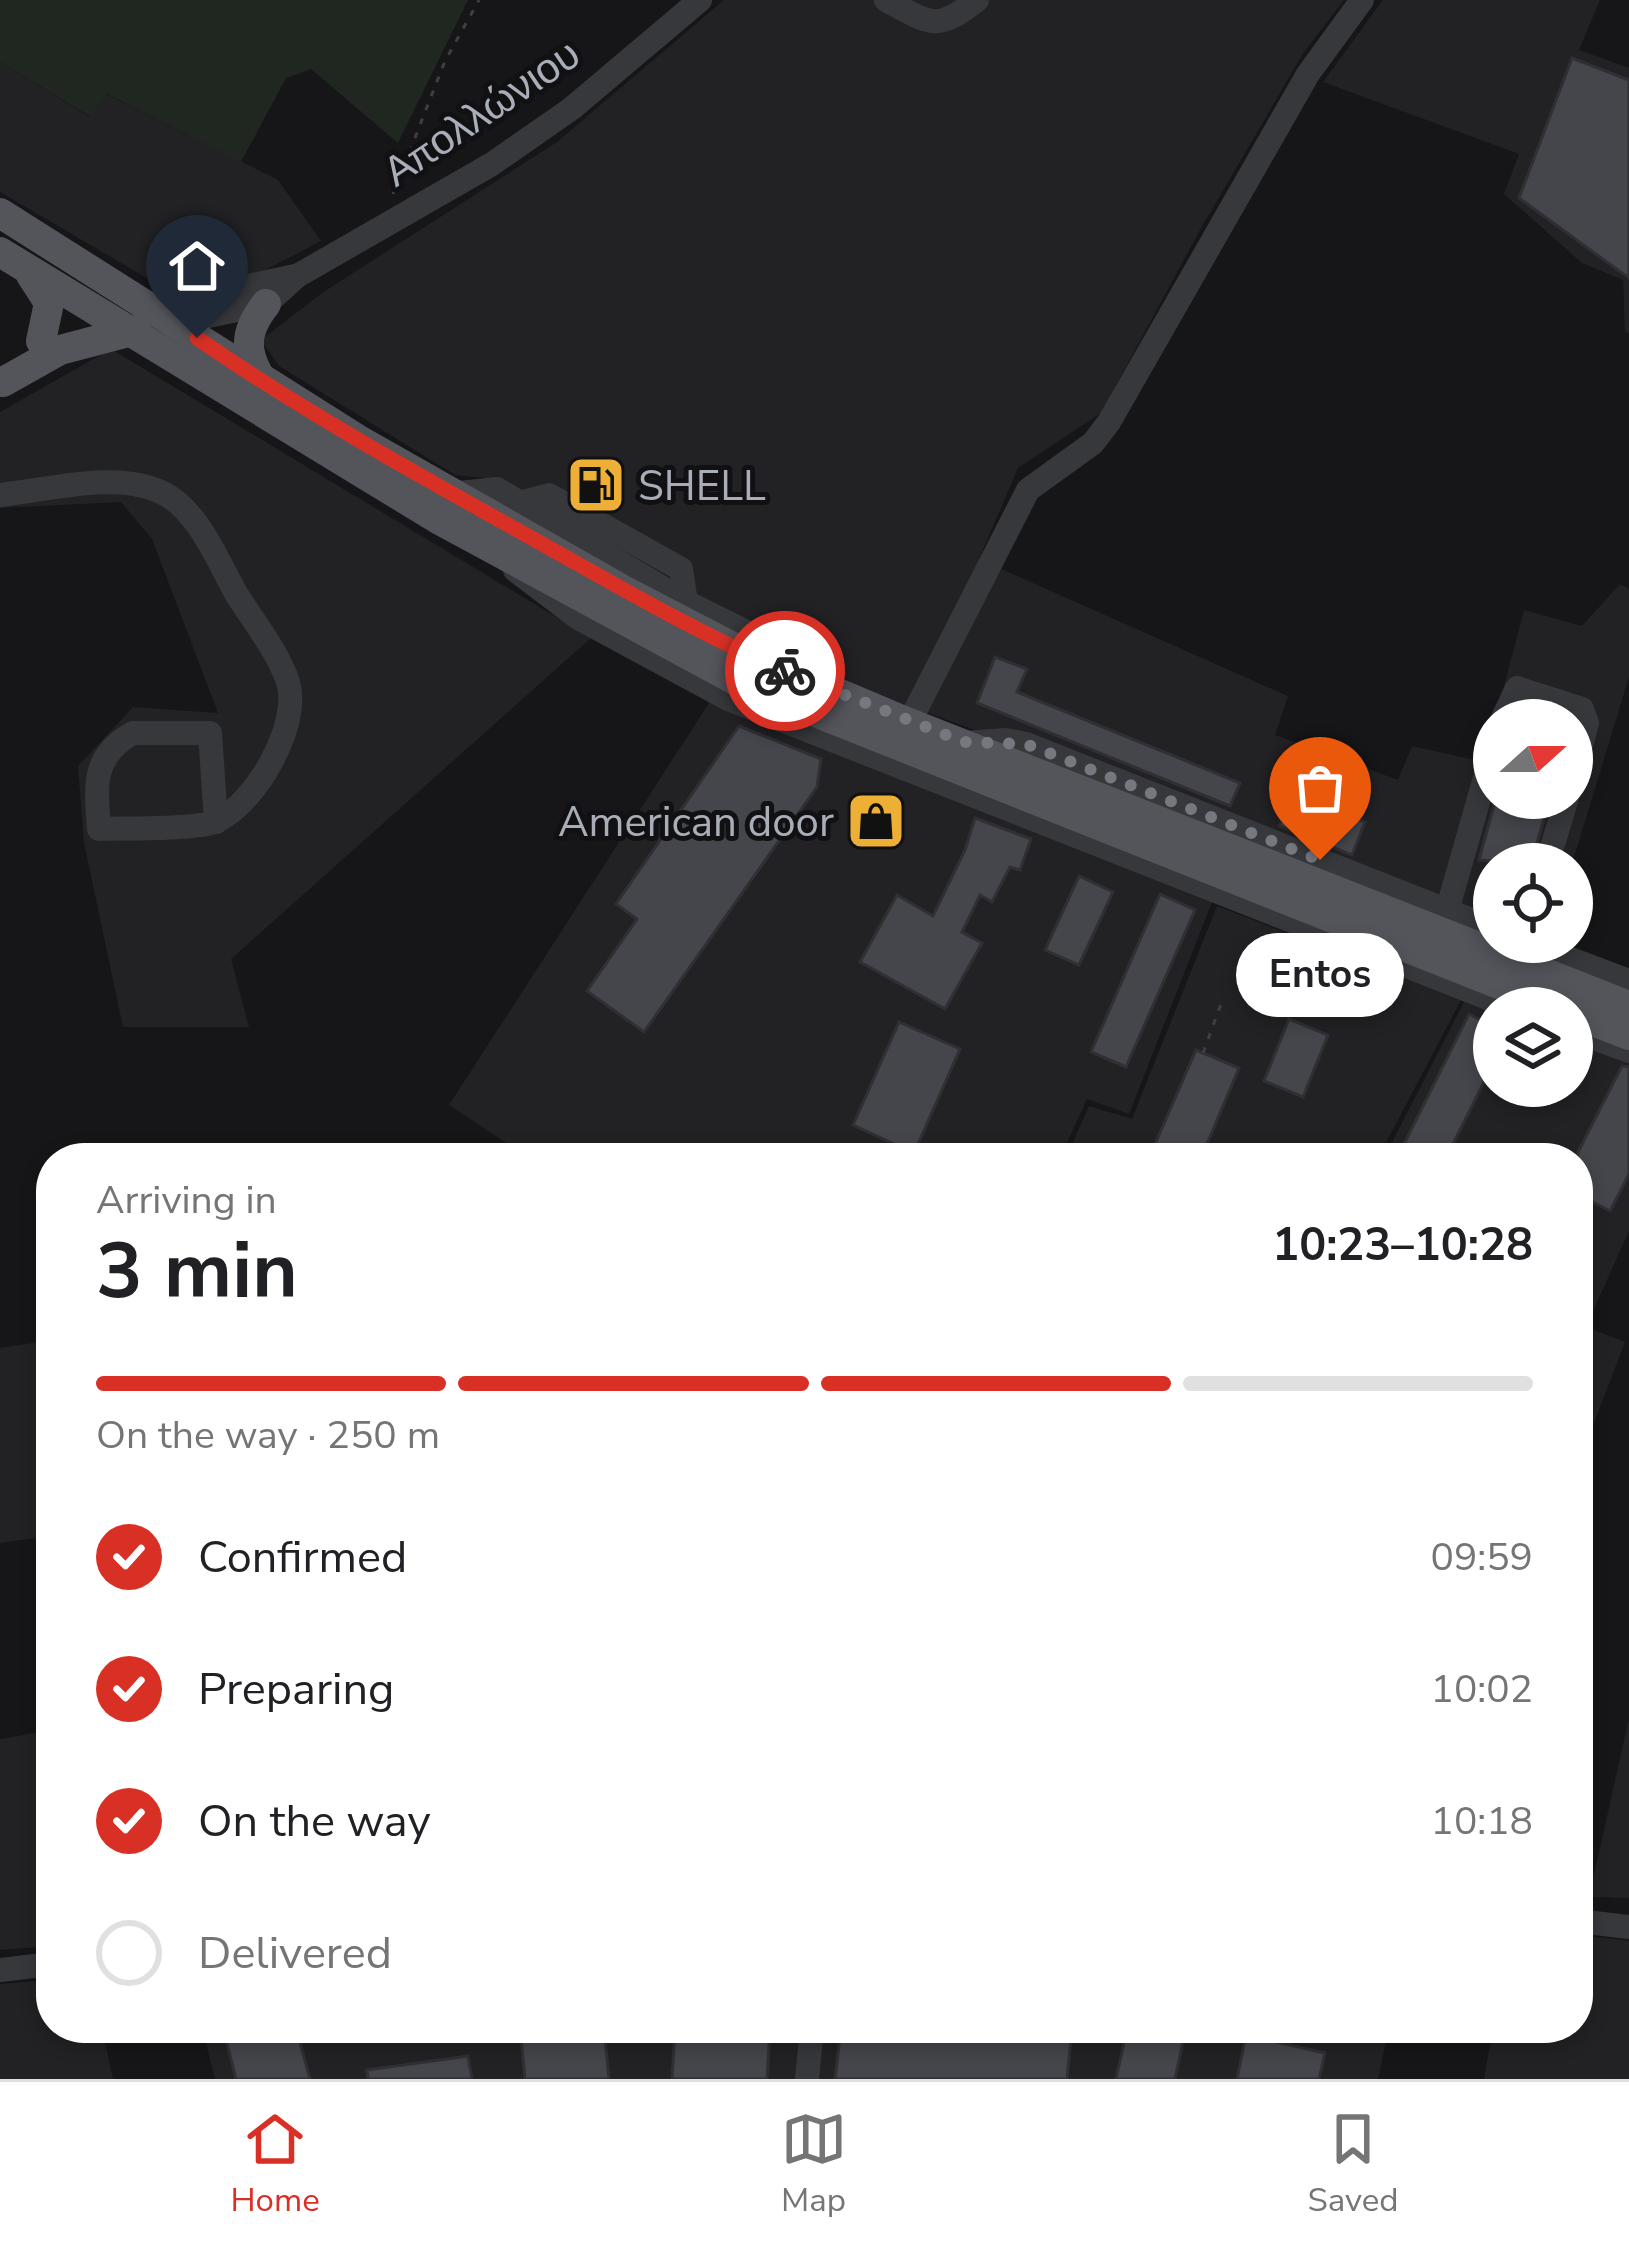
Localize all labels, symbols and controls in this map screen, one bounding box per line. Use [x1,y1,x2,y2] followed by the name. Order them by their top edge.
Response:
[372,26,591,200] street label: Απολλώνιου
[146,215,248,338] pin
[164,233,230,299] icon: home
[565,454,627,516] fuel station icon: SHELL
[638,458,766,515] place label: SHELL
[725,611,845,731] courier
[752,638,818,704] icon: bike
[1473,699,1593,819] north arrow
[1473,699,1593,1107] map controls
[1269,737,1371,860] pin
[1287,755,1353,821] icon: bag
[845,790,907,852] shop icon: American door
[558,794,834,851] place label: American door
[1473,843,1593,963] button: locate
[1236,932,1404,1016] callout: Entos
[1269,948,1371,1001] text: Entos
[1473,987,1593,1107] button: layers
[96,1174,277,1227] text: Arriving in
[1272,1215,1533,1276] text: 10:23–10:28
[96,1218,298,1325] text: 3 min
[96,1409,440,1462] text: On the way · 250 m
[96,1524,162,1590] icon: check
[198,1527,407,1588] text: Confirmed
[1431,1531,1533,1584] text: 09:59
[96,1656,162,1722] icon: check
[198,1659,394,1720] text: Preparing
[1431,1663,1533,1716] text: 10:02
[96,1788,162,1854] icon: check
[198,1791,431,1852] text: On the way
[1431,1795,1533,1848] text: 10:18
[198,1923,392,1984] text: Delivered
[230,2106,320,2223] tab: Home
[781,2106,847,2223] tab: Map
[1307,2106,1399,2223] tab: Saved

